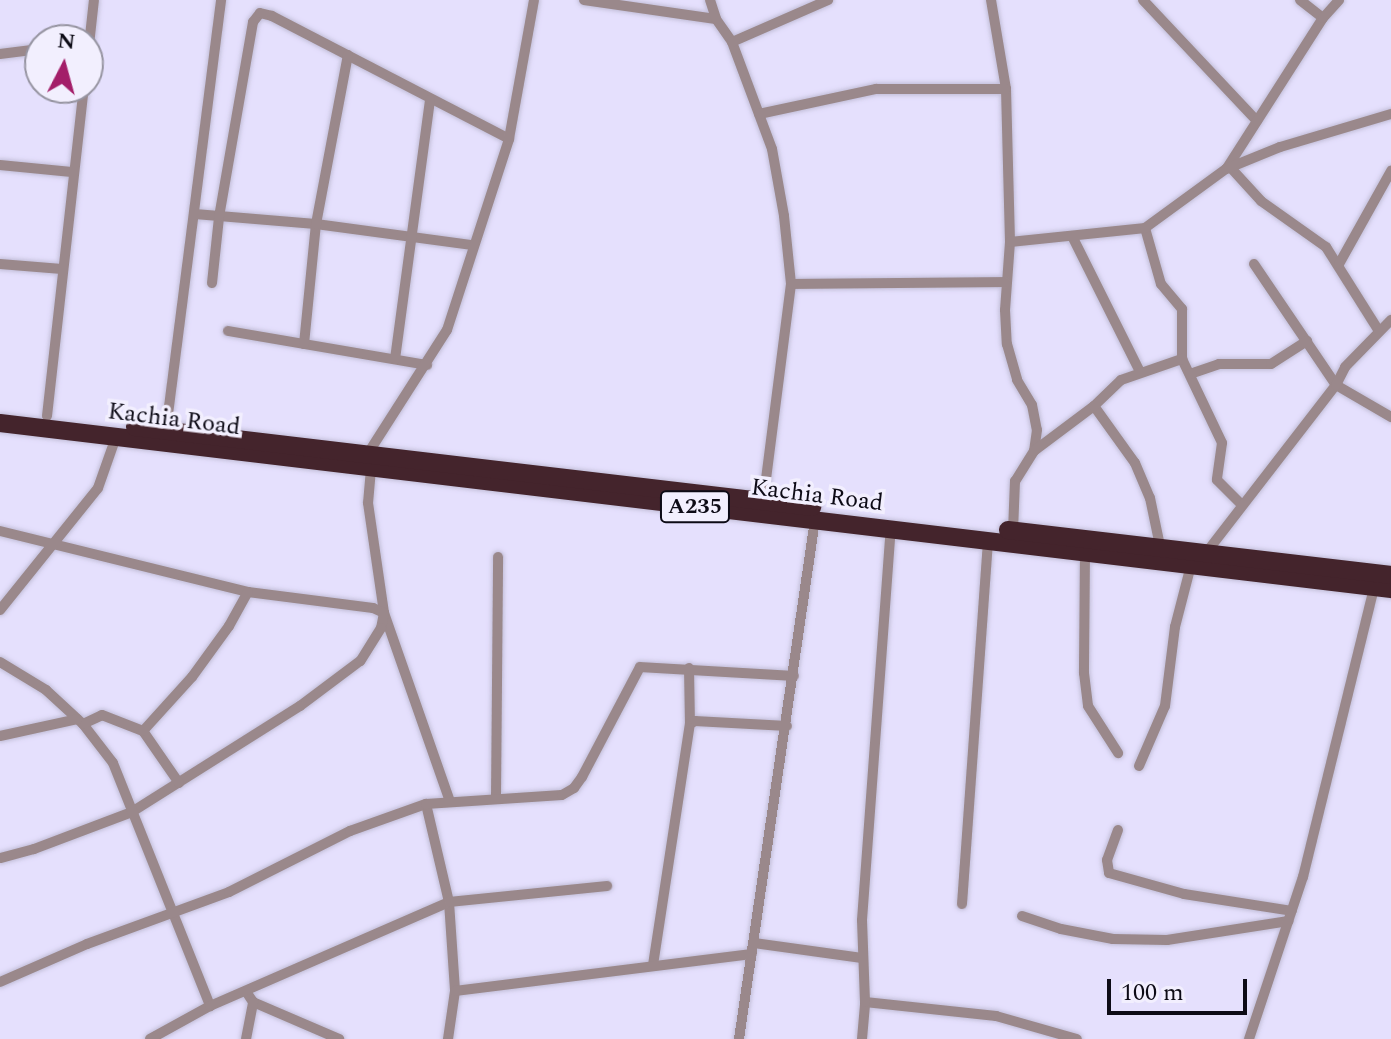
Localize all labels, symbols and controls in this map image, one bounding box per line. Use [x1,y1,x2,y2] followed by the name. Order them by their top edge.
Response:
[24,24,104,104] north arrow
[56,24,77,59] text: N
[106,398,242,442] street label: Kachia Road
[749,474,885,518] street label: Kachia Road
[659,489,731,525] road number: A235
[1111,963,1251,1013] scale bar
[1121,975,1184,1011] text: 100 m

